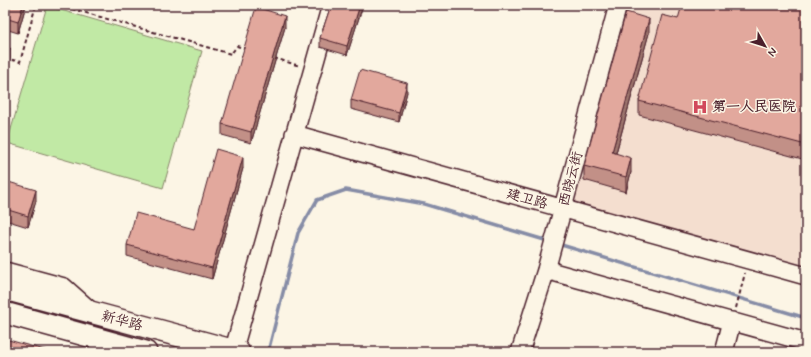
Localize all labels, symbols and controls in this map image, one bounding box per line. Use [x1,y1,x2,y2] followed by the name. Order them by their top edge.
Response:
[745,26,785,66] north arrow
[764,44,780,59] text: N
[691,98,709,116] hospital icon: 第一人民医院
[712,98,796,116] place label: 第一人民医院
[555,150,587,208] street label: 西晓云街
[504,185,550,213] street label: 建卫路
[99,307,145,335] street label: 新华路

